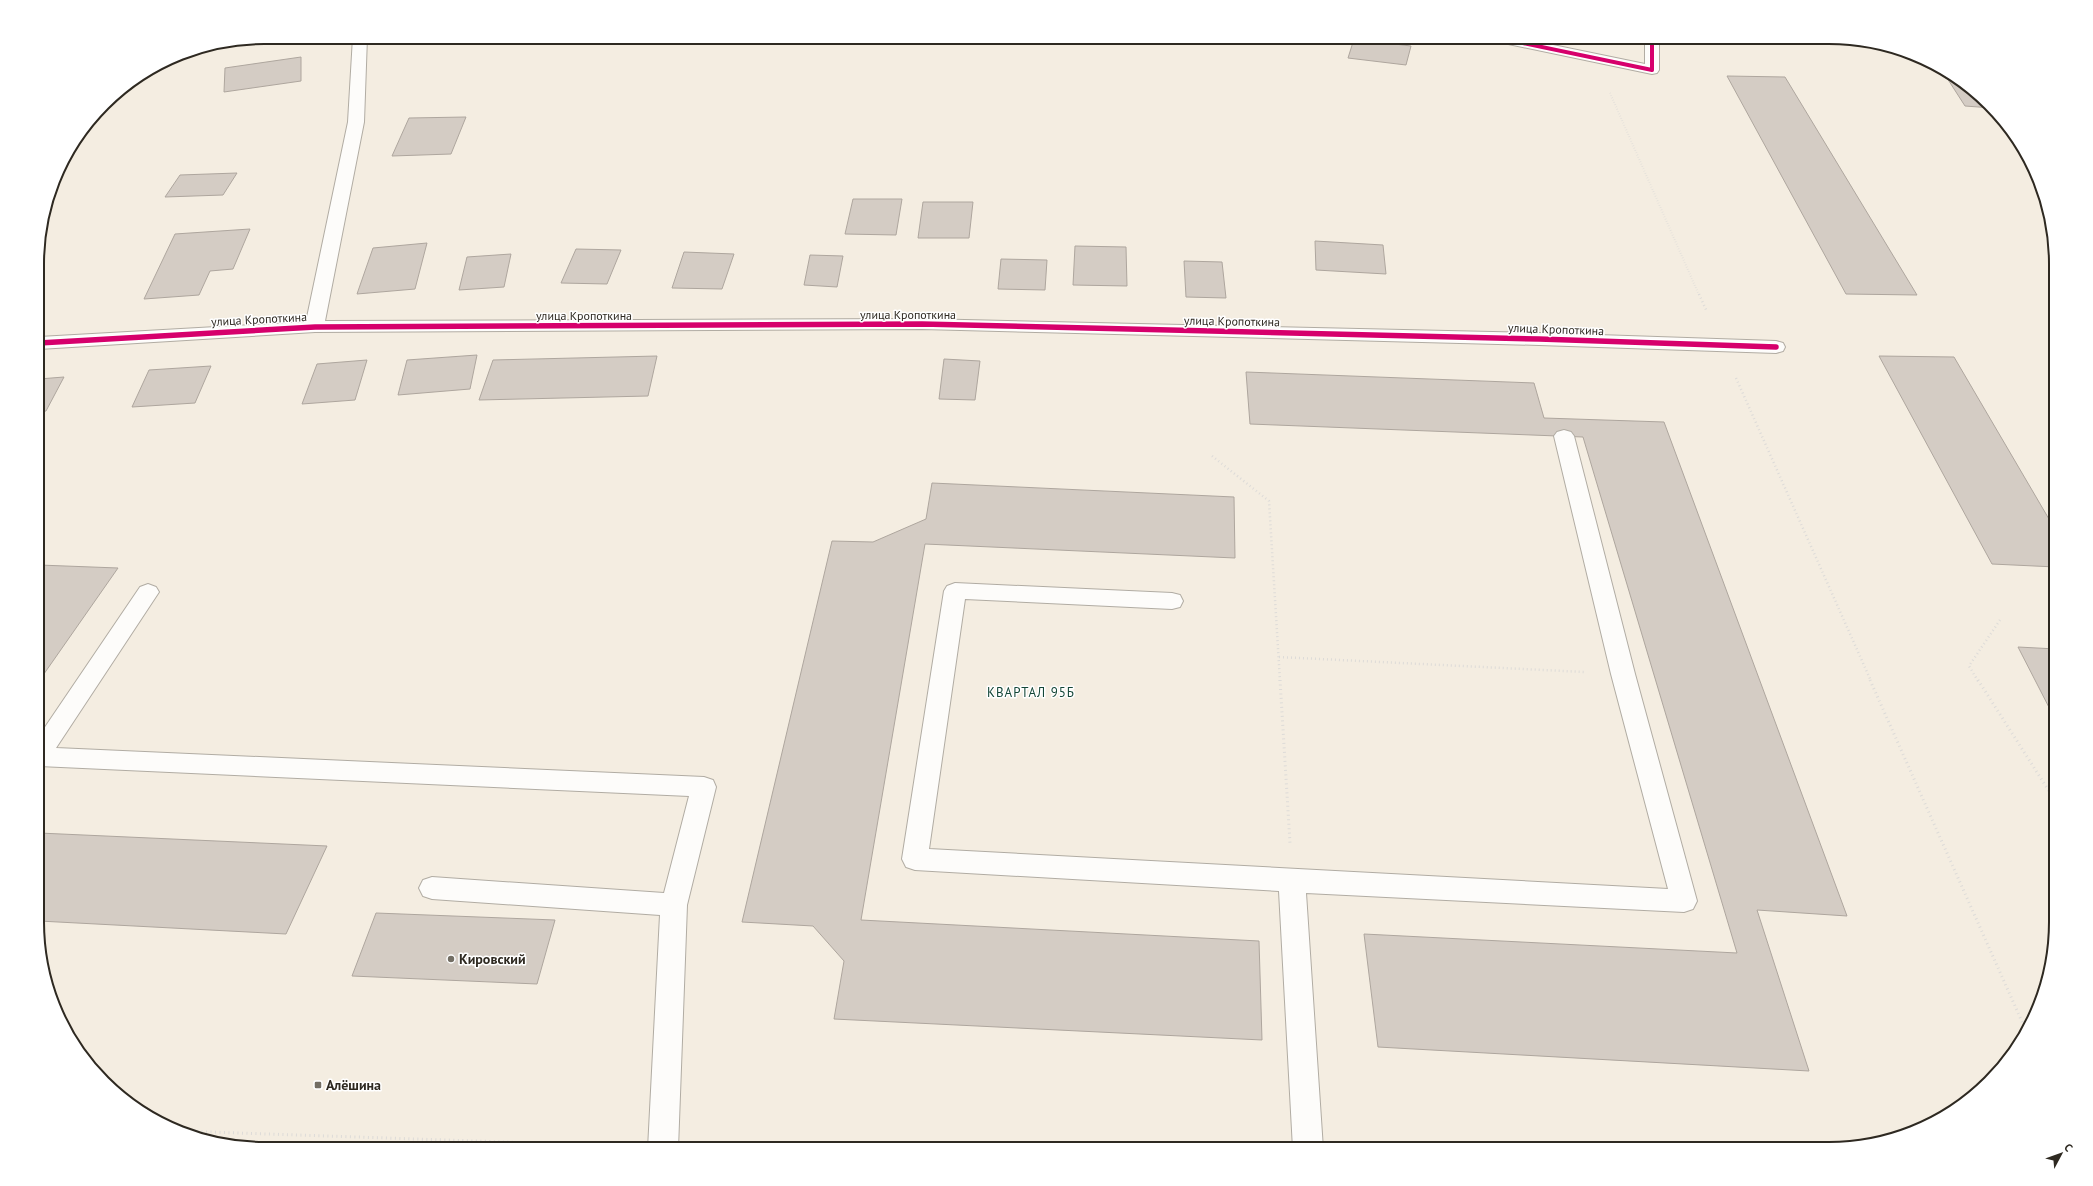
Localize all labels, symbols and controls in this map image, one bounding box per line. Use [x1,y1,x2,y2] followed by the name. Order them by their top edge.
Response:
[860,307,956,322] street label: улица Кропоткина
[536,308,632,323] street label: улица Кропоткина
[211,309,307,329] street label: улица Кропоткина
[1184,313,1280,329] street label: улица Кропоткина
[1508,320,1604,338] street label: улица Кропоткина
[987,684,1075,701] district label: КВАРТАЛ 95Б
[459,950,526,968] place label: Кировский
[446,954,456,964] marker: Кировский
[326,1076,381,1094] place label: Алёшина
[313,1080,323,1090] marker: Алёшина
[2041,1134,2081,1174] north arrow
[2061,1141,2076,1154] text: С

